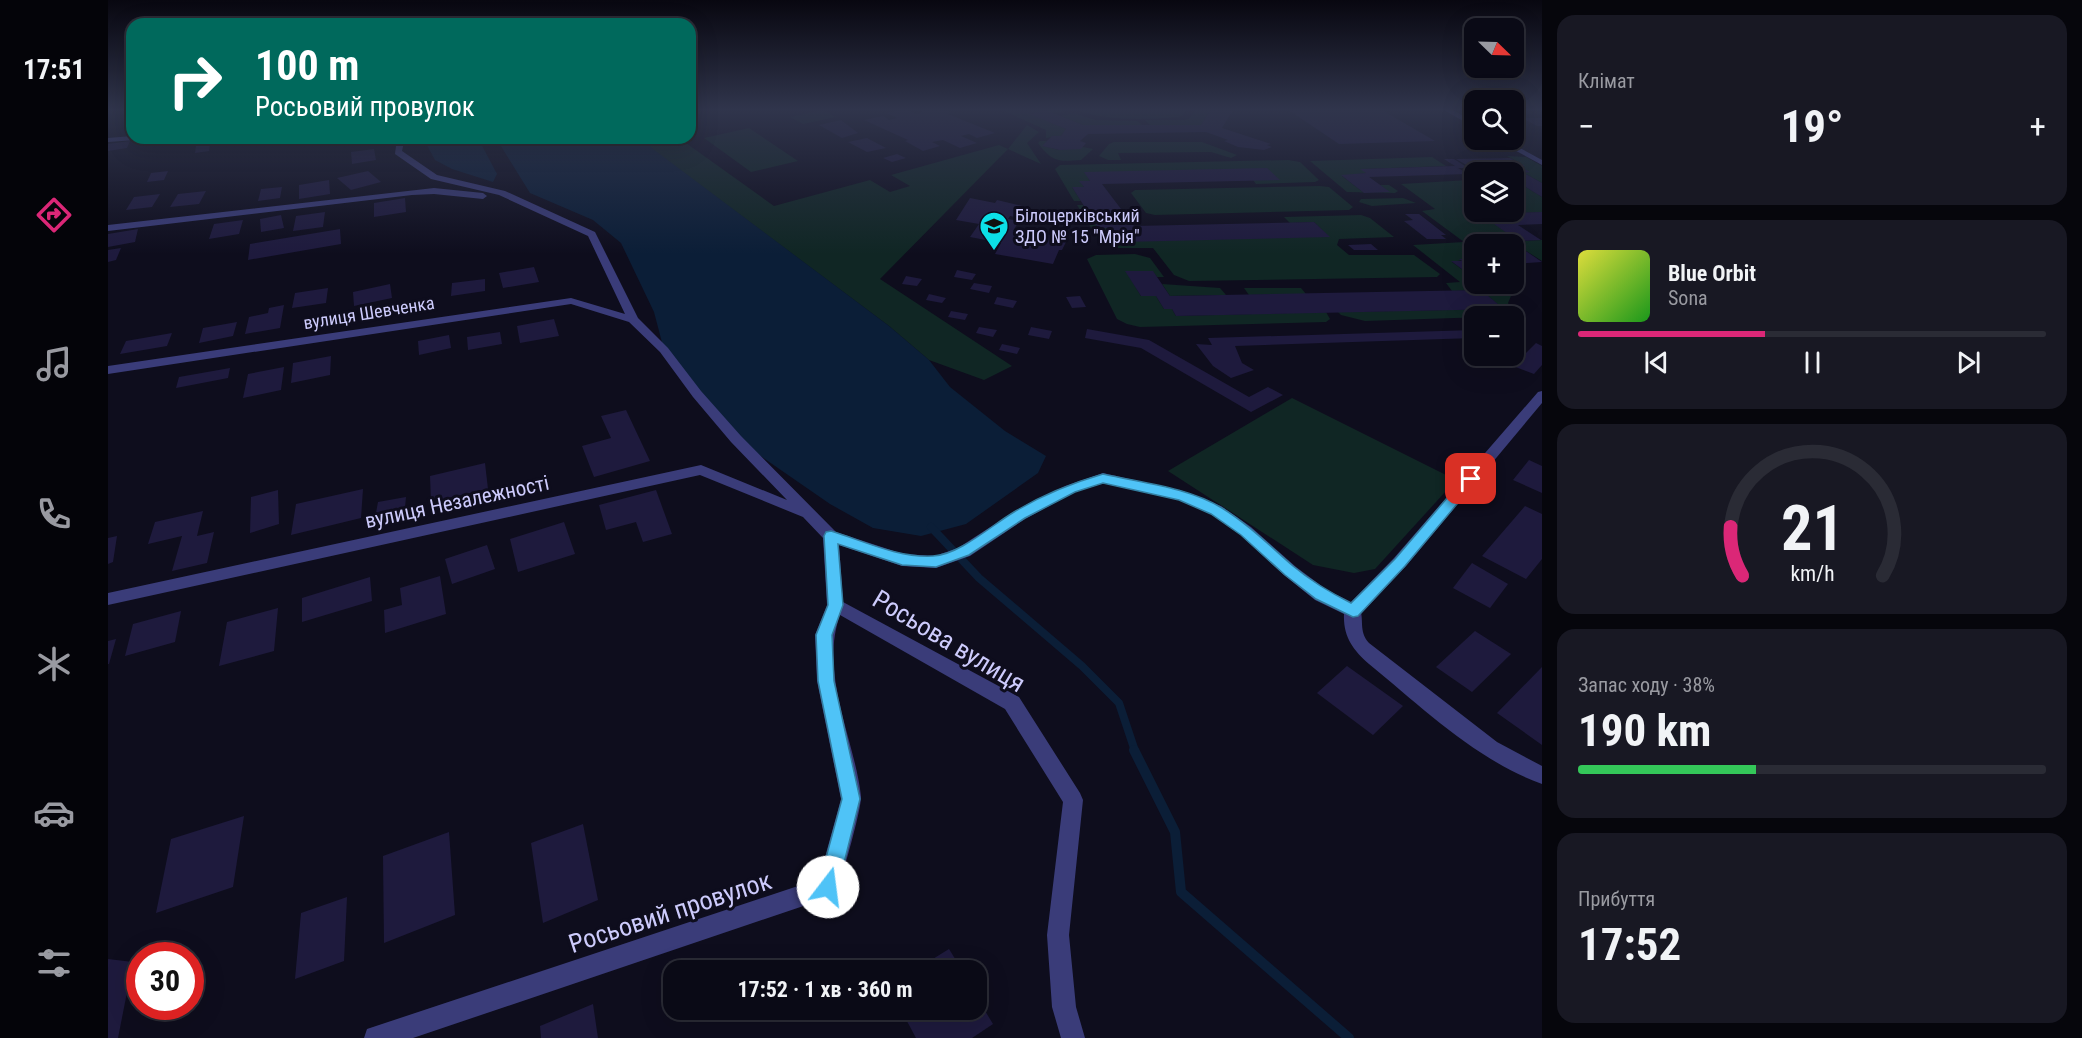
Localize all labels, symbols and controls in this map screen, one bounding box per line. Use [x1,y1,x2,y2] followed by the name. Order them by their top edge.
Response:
[1464,18,1524,78] north arrow
[1464,18,1524,366] map controls
[255,41,360,90] text: 100 m
[156,42,234,120] icon: right
[23,54,85,86] text: 17:51
[1578,69,1635,93] text: Клімат
[1464,90,1524,150] button: search
[255,91,475,123] text: Росьовий провулок
[1781,100,1844,153] text: 19°
[1578,107,1595,146] text: −
[2030,107,2046,146] text: +
[1464,162,1524,222] button: layers
[33,194,75,236] icon: directions
[1015,205,1140,247] place label: Білоцерківський ЗДО № 15 "Мрія"
[978,210,1010,252] school or university icon: Білоцерківський ЗДО № 15 "Мрія"
[1464,234,1524,294] button: +
[1668,261,1756,286] text: Blue Orbit
[1668,286,1708,310] text: Sona
[302,292,436,333] street label: вулиця Шевченка
[1464,306,1524,366] button: −
[33,343,75,385] icon: music
[1640,346,1673,379] icon: previous
[1796,346,1829,379] icon: pause
[1952,346,1985,379] icon: next
[1445,453,1496,504] pin
[1454,462,1487,495] icon: arrive
[363,471,551,533] street label: вулиця Незалежності
[1780,492,1844,565] text: 21
[33,493,75,535] icon: phone
[1790,561,1834,586] text: km/h
[867,584,1031,698] street label: Росьова вулиця
[33,643,75,685] icon: climate
[1578,673,1715,697] text: Запас ходу · 38%
[1578,704,1711,757] text: 190 km
[33,792,75,834] icon: car
[796,855,860,919] position arrow
[565,865,776,959] street label: Росьовий провулок
[1578,887,1655,911] text: Прибуття
[1578,918,1681,971] text: 17:52
[33,942,75,984] icon: filters
[126,942,204,1020] speed limit sign: 30
[737,977,913,1002] text: 17:52 · 1 хв · 360 m

